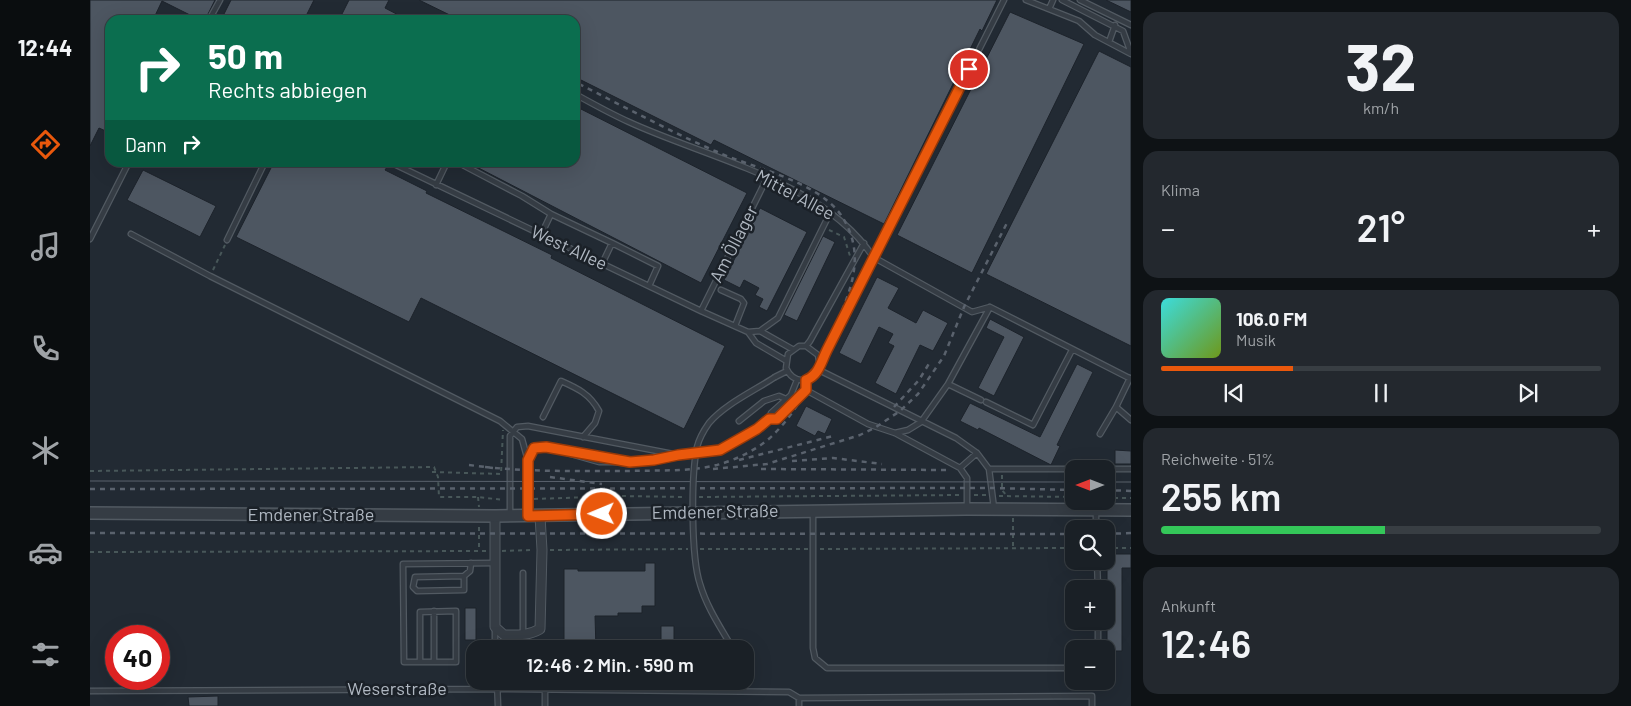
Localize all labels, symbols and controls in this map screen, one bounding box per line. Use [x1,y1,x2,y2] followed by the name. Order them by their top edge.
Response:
[1345,26,1417,104] text: 32
[18,34,72,60] text: 12:44
[208,34,283,76] text: 50 m
[125,35,190,100] icon: right
[948,48,990,90] pin
[955,55,983,83] icon: arrive
[208,76,367,102] text: Rechts abbiegen
[1363,98,1399,117] text: km/h
[28,127,63,162] icon: directions
[177,130,205,158] icon: right
[125,133,167,156] text: Dann
[752,164,839,224] street label: Mittel Allee
[1161,180,1200,199] text: Klima
[704,201,762,286] street label: Am Öllager
[1357,204,1405,250] text: 21°
[1161,211,1175,245] text: −
[1587,211,1601,245] text: +
[528,220,611,274] street label: West Allee
[28,229,63,264] icon: music
[1236,307,1307,330] text: 106.0 FM
[1236,330,1276,349] text: Musik
[28,331,63,366] icon: phone
[1220,379,1248,407] icon: previous
[1367,379,1395,407] icon: pause
[1514,379,1542,407] icon: next
[28,433,63,468] icon: climate
[1161,449,1275,468] text: Reichweite · 51%
[1065,460,1115,510] north arrow
[1065,460,1115,690] map controls
[1161,473,1281,519] text: 255 km
[575,487,627,539] position arrow
[651,499,779,523] street label: Emdener Straße
[248,503,374,525] street label: Emdener Straße
[1065,520,1115,570] button: search
[28,535,63,570] icon: car
[1065,580,1115,630] button: +
[1161,596,1216,615] text: Ankunft
[1161,620,1251,666] text: 12:46
[105,625,170,690] speed limit sign: 40
[28,637,63,672] icon: filters
[1065,640,1115,690] button: −
[526,653,694,676] text: 12:46 · 2 Min. · 590 m
[347,677,447,699] street label: Weserstraße

